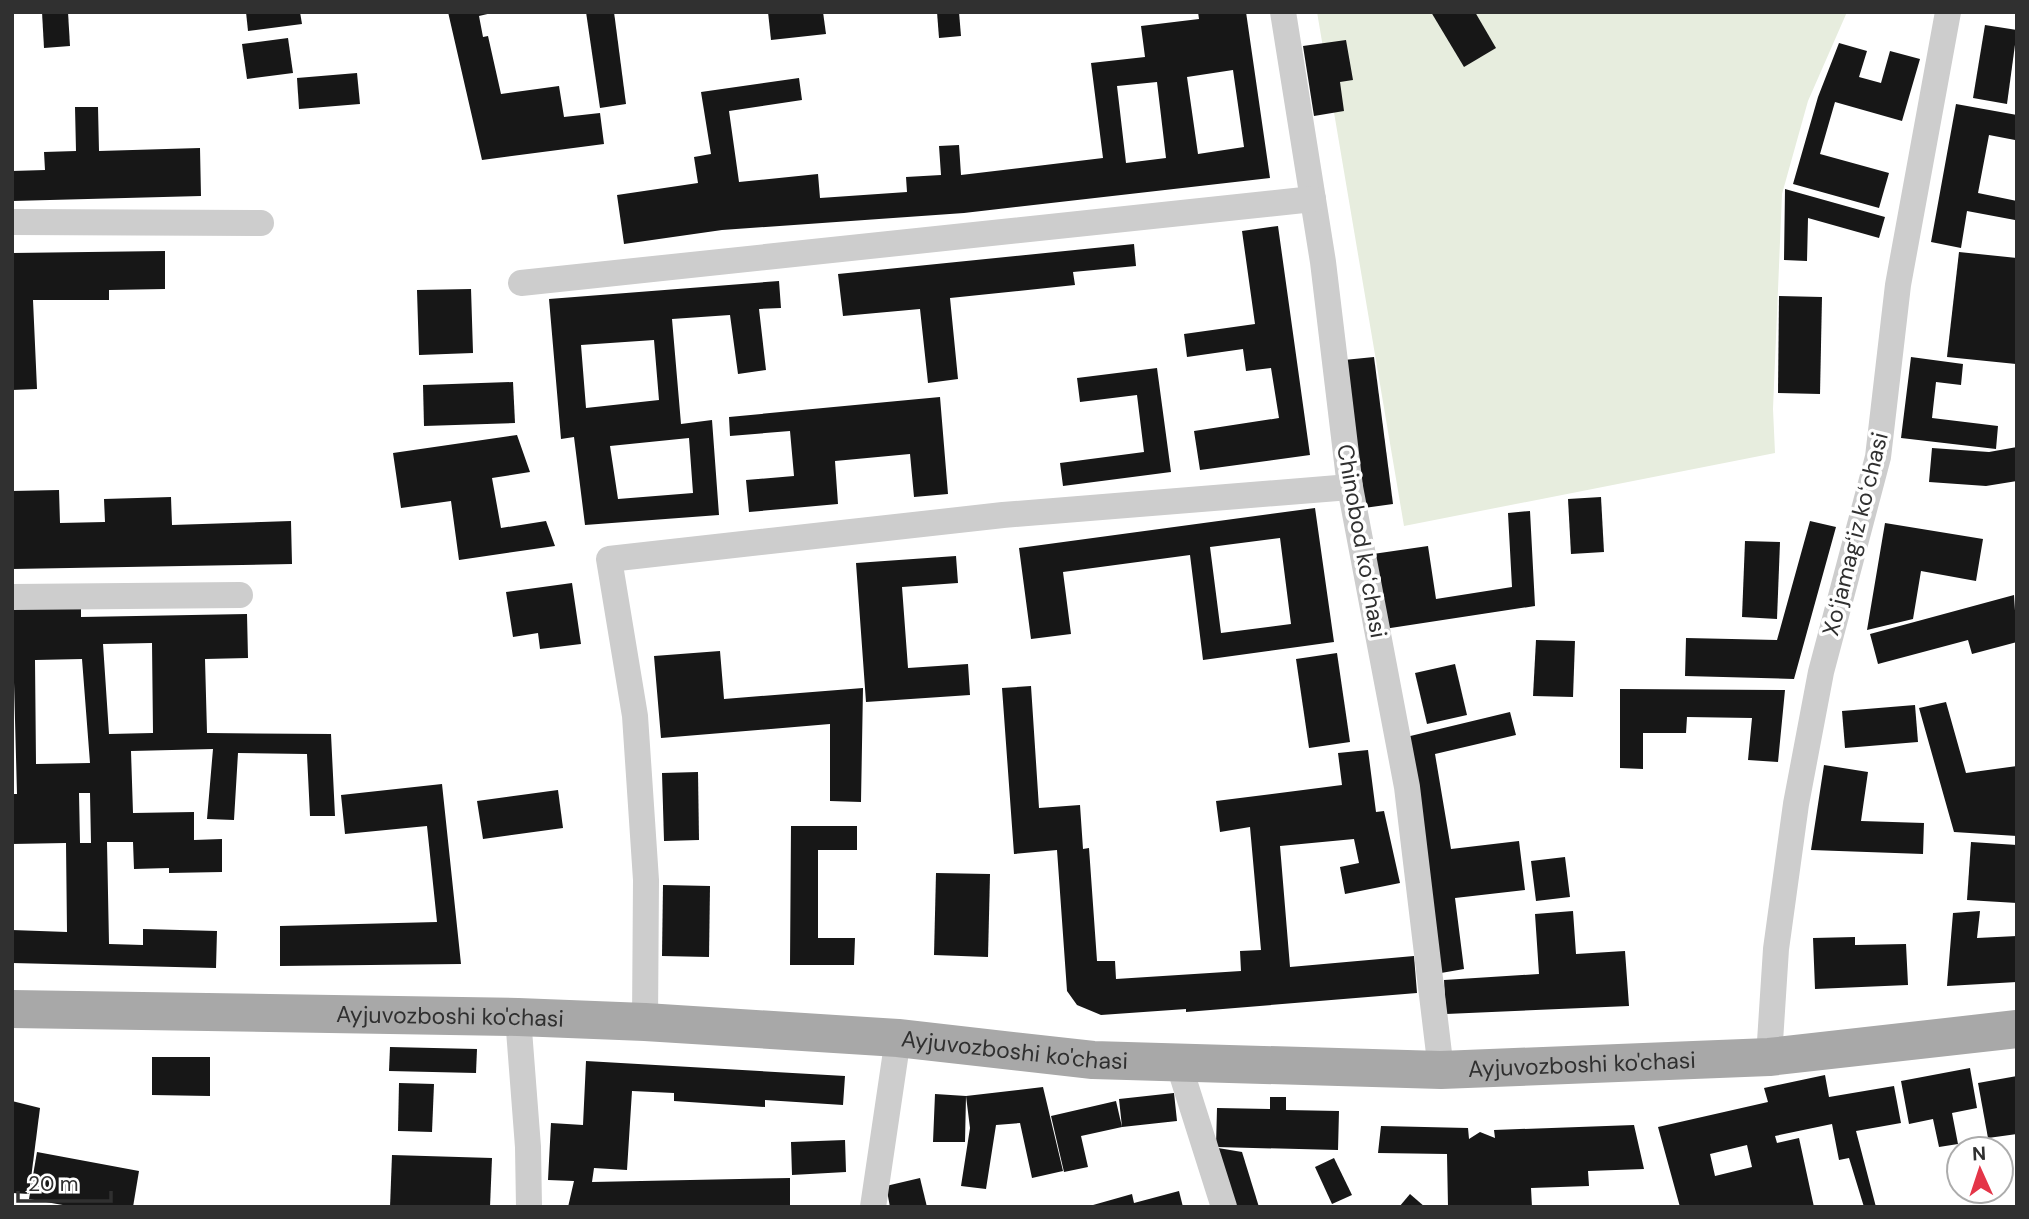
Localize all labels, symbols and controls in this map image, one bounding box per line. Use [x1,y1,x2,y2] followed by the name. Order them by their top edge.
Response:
[1815,429,1895,639] street label: Xoʻjamagʻiz koʻchasi
[1330,442,1394,640] street label: Chinobod koʻchasi
[336,999,564,1034] street label: Ayjuvozboshi ko'chasi
[900,1023,1128,1076] street label: Ayjuvozboshi ko'chasi
[1467,1045,1696,1084] street label: Ayjuvozboshi ko'chasi
[1945,1135,2015,1205] north arrow
[1972,1141,1987,1166] text: N
[18,1160,110,1204] scale bar
[28,1170,79,1198] text: 20 m

